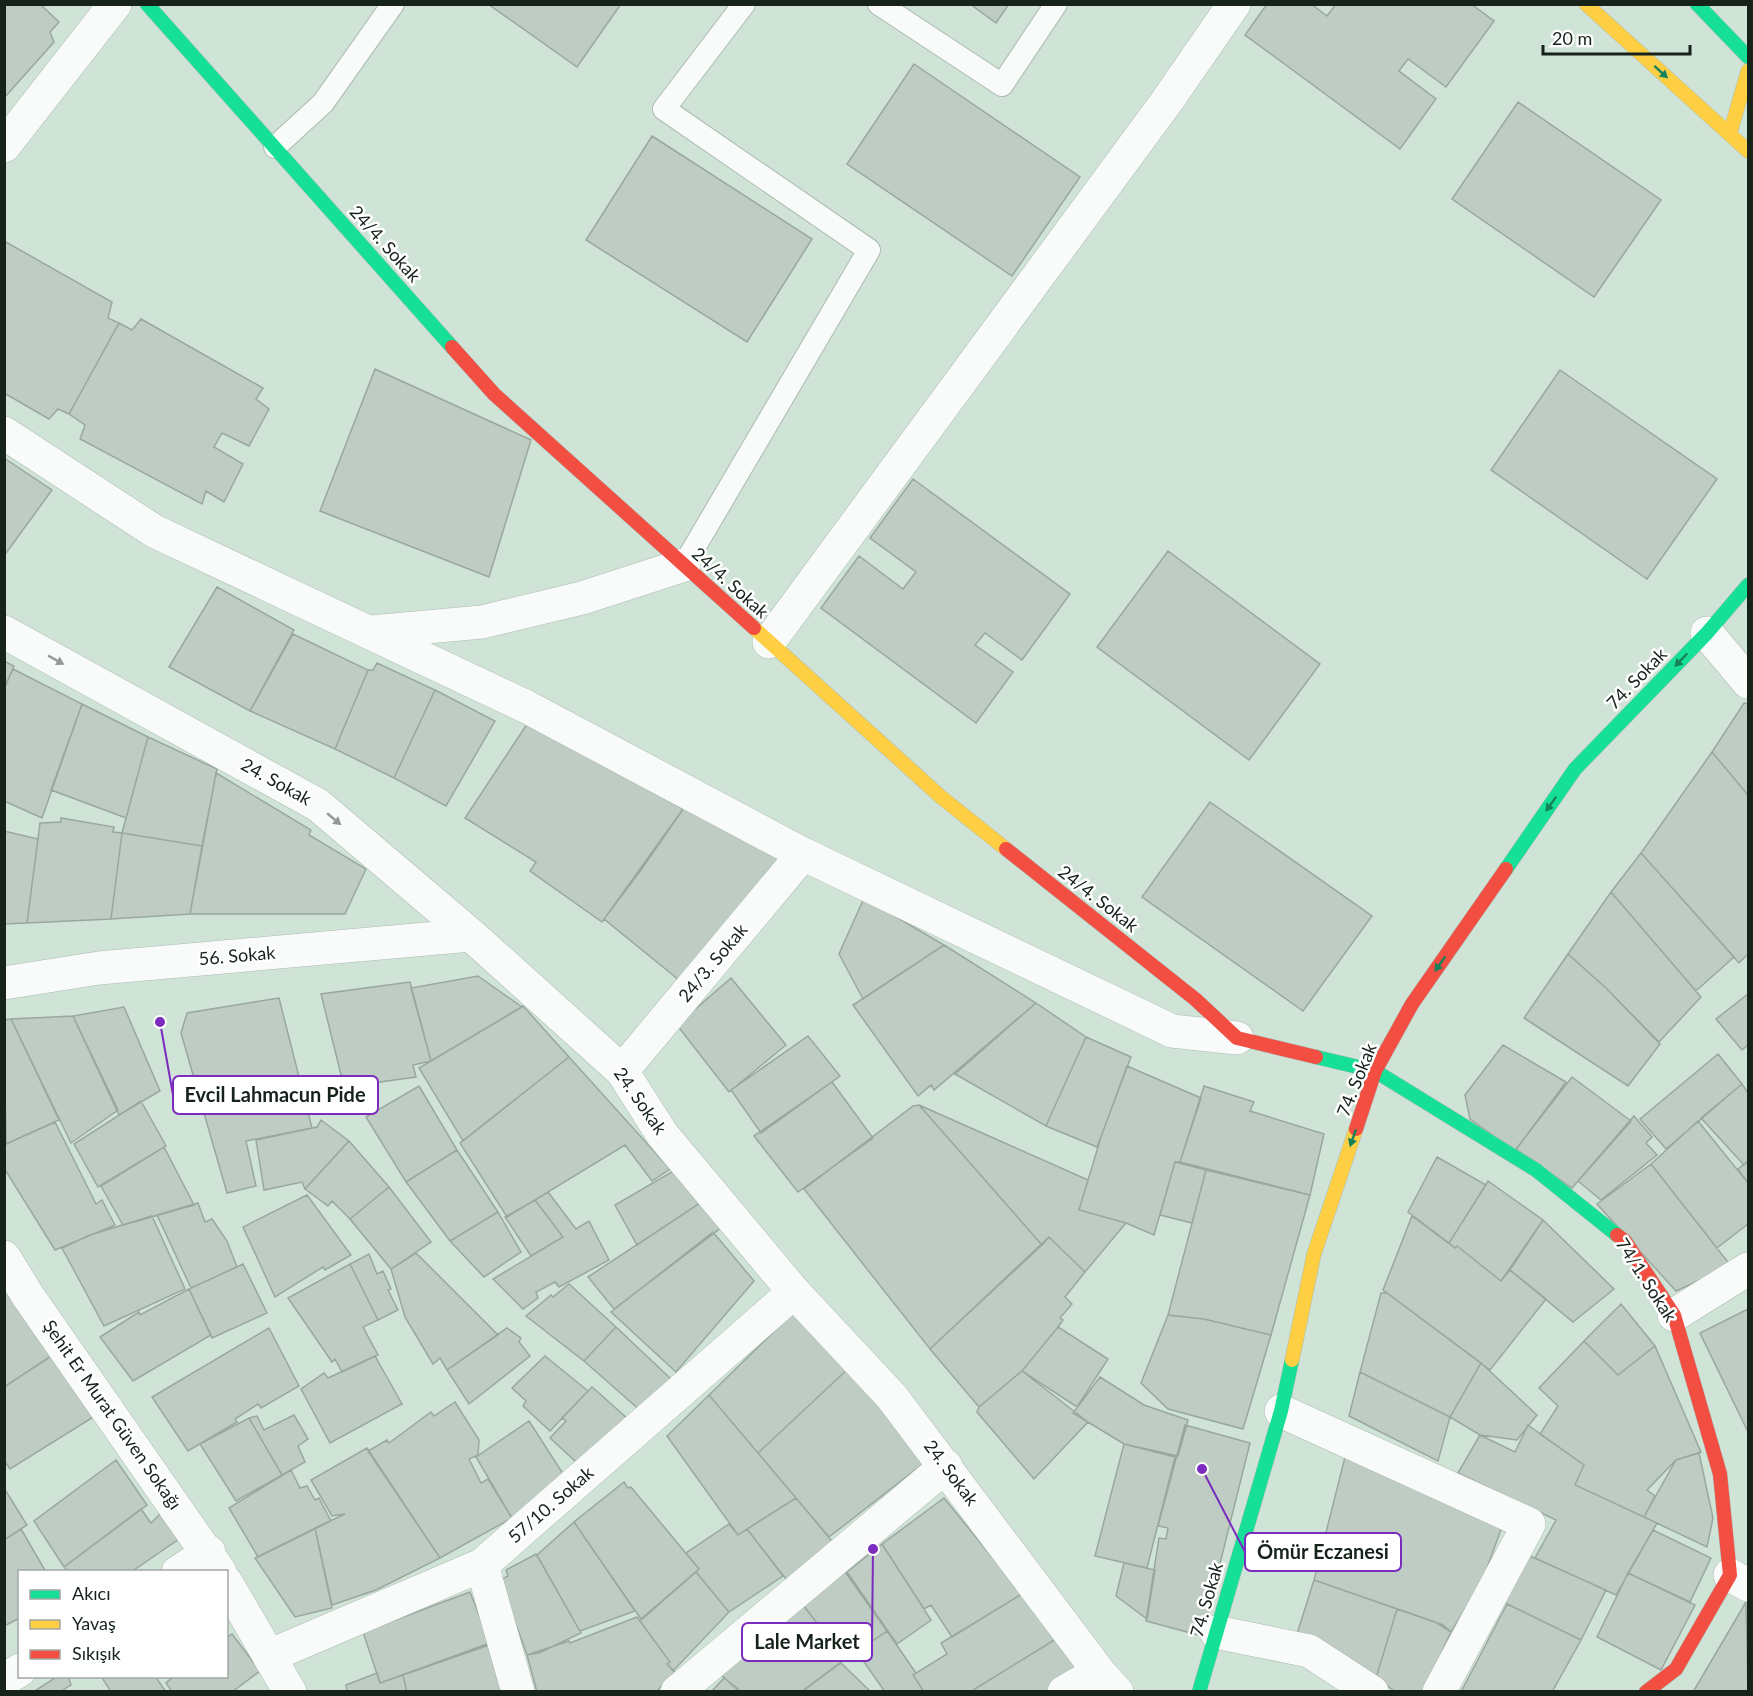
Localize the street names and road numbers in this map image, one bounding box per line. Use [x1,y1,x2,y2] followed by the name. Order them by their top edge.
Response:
[346,200,426,287] street label: 24/4. Sokak
[688,542,774,623] street label: 24/4. Sokak
[1602,642,1671,714] street label: 74. Sokak
[238,753,316,810] street label: 24. Sokak
[1054,860,1144,937] street label: 24/4. Sokak
[673,918,752,1006] street label: 24/3. Sokak
[198,941,277,969] street label: 56. Sokak
[1331,1039,1381,1119] street label: 74. Sokak
[610,1063,672,1139] street label: 24. Sokak
[1612,1233,1683,1326] street label: 74/1. Sokak
[39,1315,187,1513] street label: Şehit Er Murat Güven Sokağı
[920,1435,984,1510] street label: 24. Sokak
[503,1461,598,1547] street label: 57/10. Sokak
[1185,1559,1227,1640] street label: 74. Sokak

